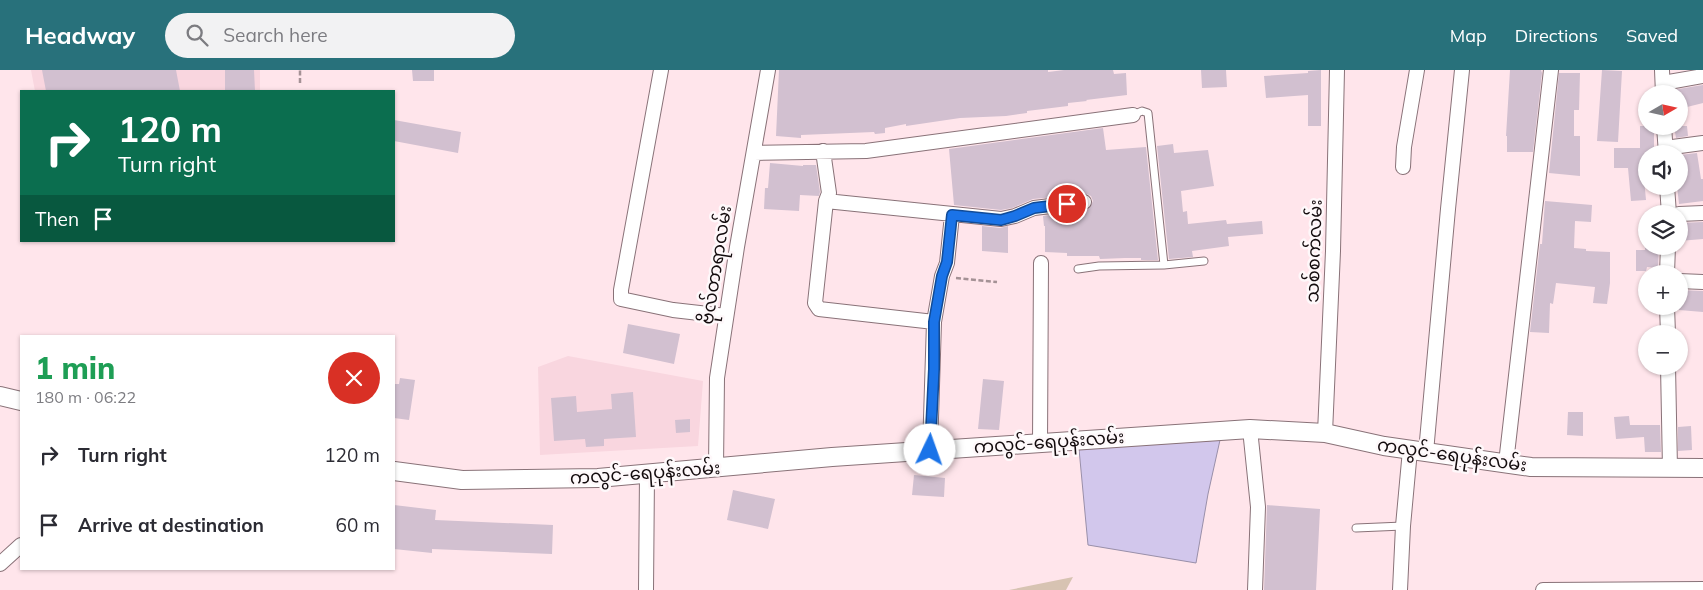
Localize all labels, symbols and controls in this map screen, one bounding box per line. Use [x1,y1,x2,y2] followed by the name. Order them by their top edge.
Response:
[165,13,515,58] search box
[25,20,135,50] text: Headway
[183,21,211,49] icon: search
[223,23,328,47] text: Search here
[1450,24,1487,47] text: Map
[1515,24,1598,47] text: Directions
[1626,24,1678,47] text: Saved
[1638,85,1688,135] north arrow
[1638,85,1688,375] map controls
[118,107,222,151] text: 120 m
[35,110,100,175] icon: right
[1638,145,1688,195] button: sound
[118,150,216,178] text: Turn right
[1046,183,1088,225] pin
[1053,190,1081,218] icon: arrive
[1299,199,1327,303] street label: သစ်စက်လမ်း
[693,203,740,327] street label: ဗိုလ်တာရာလမ်း
[89,205,117,233] icon: arrive
[1638,205,1688,255] button: layers
[35,207,79,231] text: Then
[1638,265,1688,315] button: +
[1638,325,1688,375] button: −
[35,349,115,387] text: 1 min
[328,352,380,404] button: close
[35,387,136,407] text: 180 m · 06:22
[903,423,955,475] position arrow
[973,424,1125,462] street label: ကလွင်-ရေပုန်းလမ်း
[1375,432,1528,480] street label: ကလွင်-ရေပုန်းလမ်း
[35,441,63,469] icon: right
[78,443,167,467] text: Turn right
[324,443,380,467] text: 120 m
[569,455,721,493] street label: ကလွင်-ရေပုန်းလမ်း
[35,511,63,539] icon: arrive
[78,513,264,537] text: Arrive at destination
[336,513,380,537] text: 60 m

